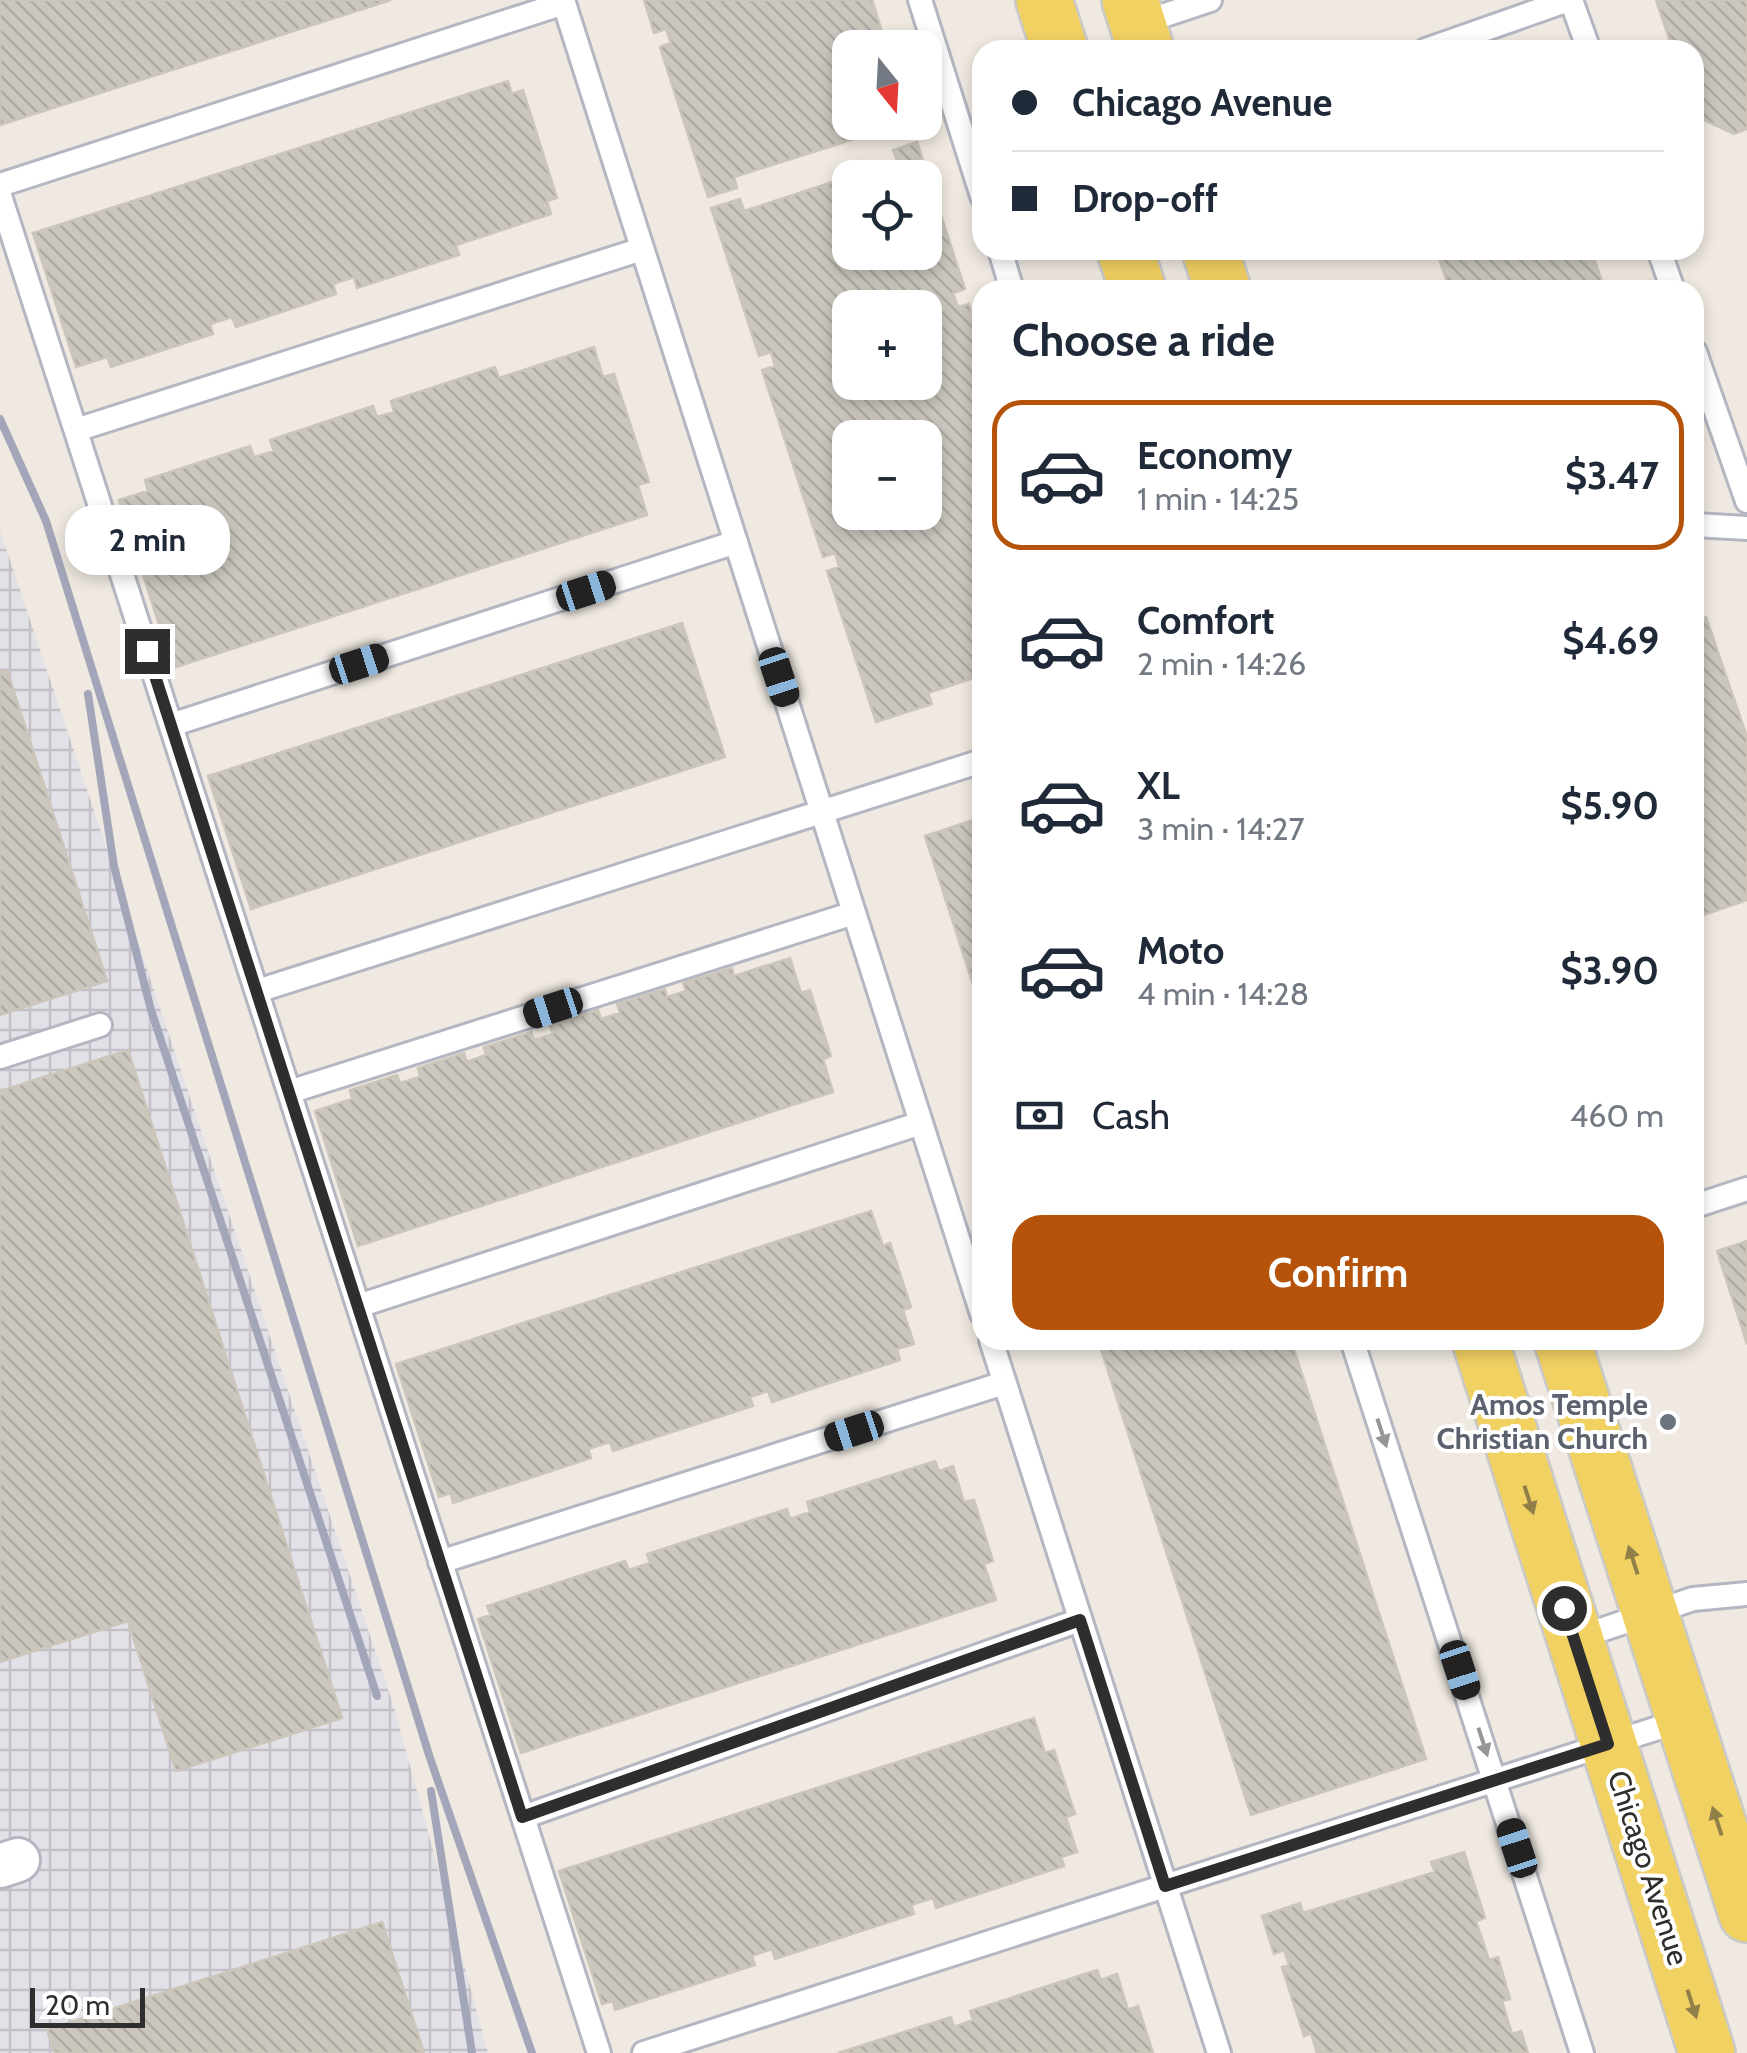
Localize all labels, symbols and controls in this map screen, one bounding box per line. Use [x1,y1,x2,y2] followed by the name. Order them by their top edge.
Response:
[832,30,942,140] north arrow
[832,30,942,530] map controls
[1072,79,1332,126] text: Chicago Avenue
[832,160,942,270] button: locate
[1072,175,1218,222] text: Drop-off
[832,290,942,400] button: +
[1012,313,1275,367] text: Choose a ride
[832,420,942,530] button: −
[1017,430,1107,520] icon: car
[1137,432,1292,479] text: Economy
[1565,452,1659,499] text: $3.47
[1137,479,1299,518] text: 1 min · 14:25
[64,506,230,576] callout: 2 min
[109,520,186,559] text: 2 min
[553,567,619,615] car
[1017,595,1107,685] icon: car
[1137,597,1274,644] text: Comfort
[1562,617,1659,664] text: $4.69
[125,629,170,674] route end
[326,640,392,688] car
[755,644,803,710] car
[1137,644,1306,683] text: 2 min · 14:26
[1017,760,1107,850] icon: car
[1137,762,1180,809] text: XL
[1561,782,1659,829] text: $5.90
[1137,809,1305,848] text: 3 min · 14:27
[1017,925,1107,1015] icon: car
[1137,927,1224,974] text: Moto
[1560,947,1659,994] text: $3.90
[1137,974,1309,1013] text: 4 min · 14:28
[520,984,586,1032] car
[1012,1088,1067,1143] icon: cash
[1092,1092,1170,1139] text: Cash
[1570,1096,1664,1135] text: 460 m
[1012,1215,1664,1330] button: Confirm
[1437,1386,1648,1457] place label: Amos Temple Christian Church
[821,1407,887,1455] car
[1657,1411,1679,1433] marker: Amos Temple Christian Church
[1376,1418,1391,1448] one-way arrow
[1522,1485,1537,1515] one-way arrow
[1625,1545,1640,1575] one-way arrow
[1542,1586,1587,1631] route start
[1436,1637,1484,1703] car
[1477,1727,1492,1757] one-way arrow
[1600,1766,1697,1970] street label: Chicago Avenue
[1708,1806,1723,1836] one-way arrow
[1493,1815,1541,1881] car
[30,1983,145,2028] scale bar
[45,1988,110,2022] text: 20 m
[1685,1989,1700,2019] one-way arrow

